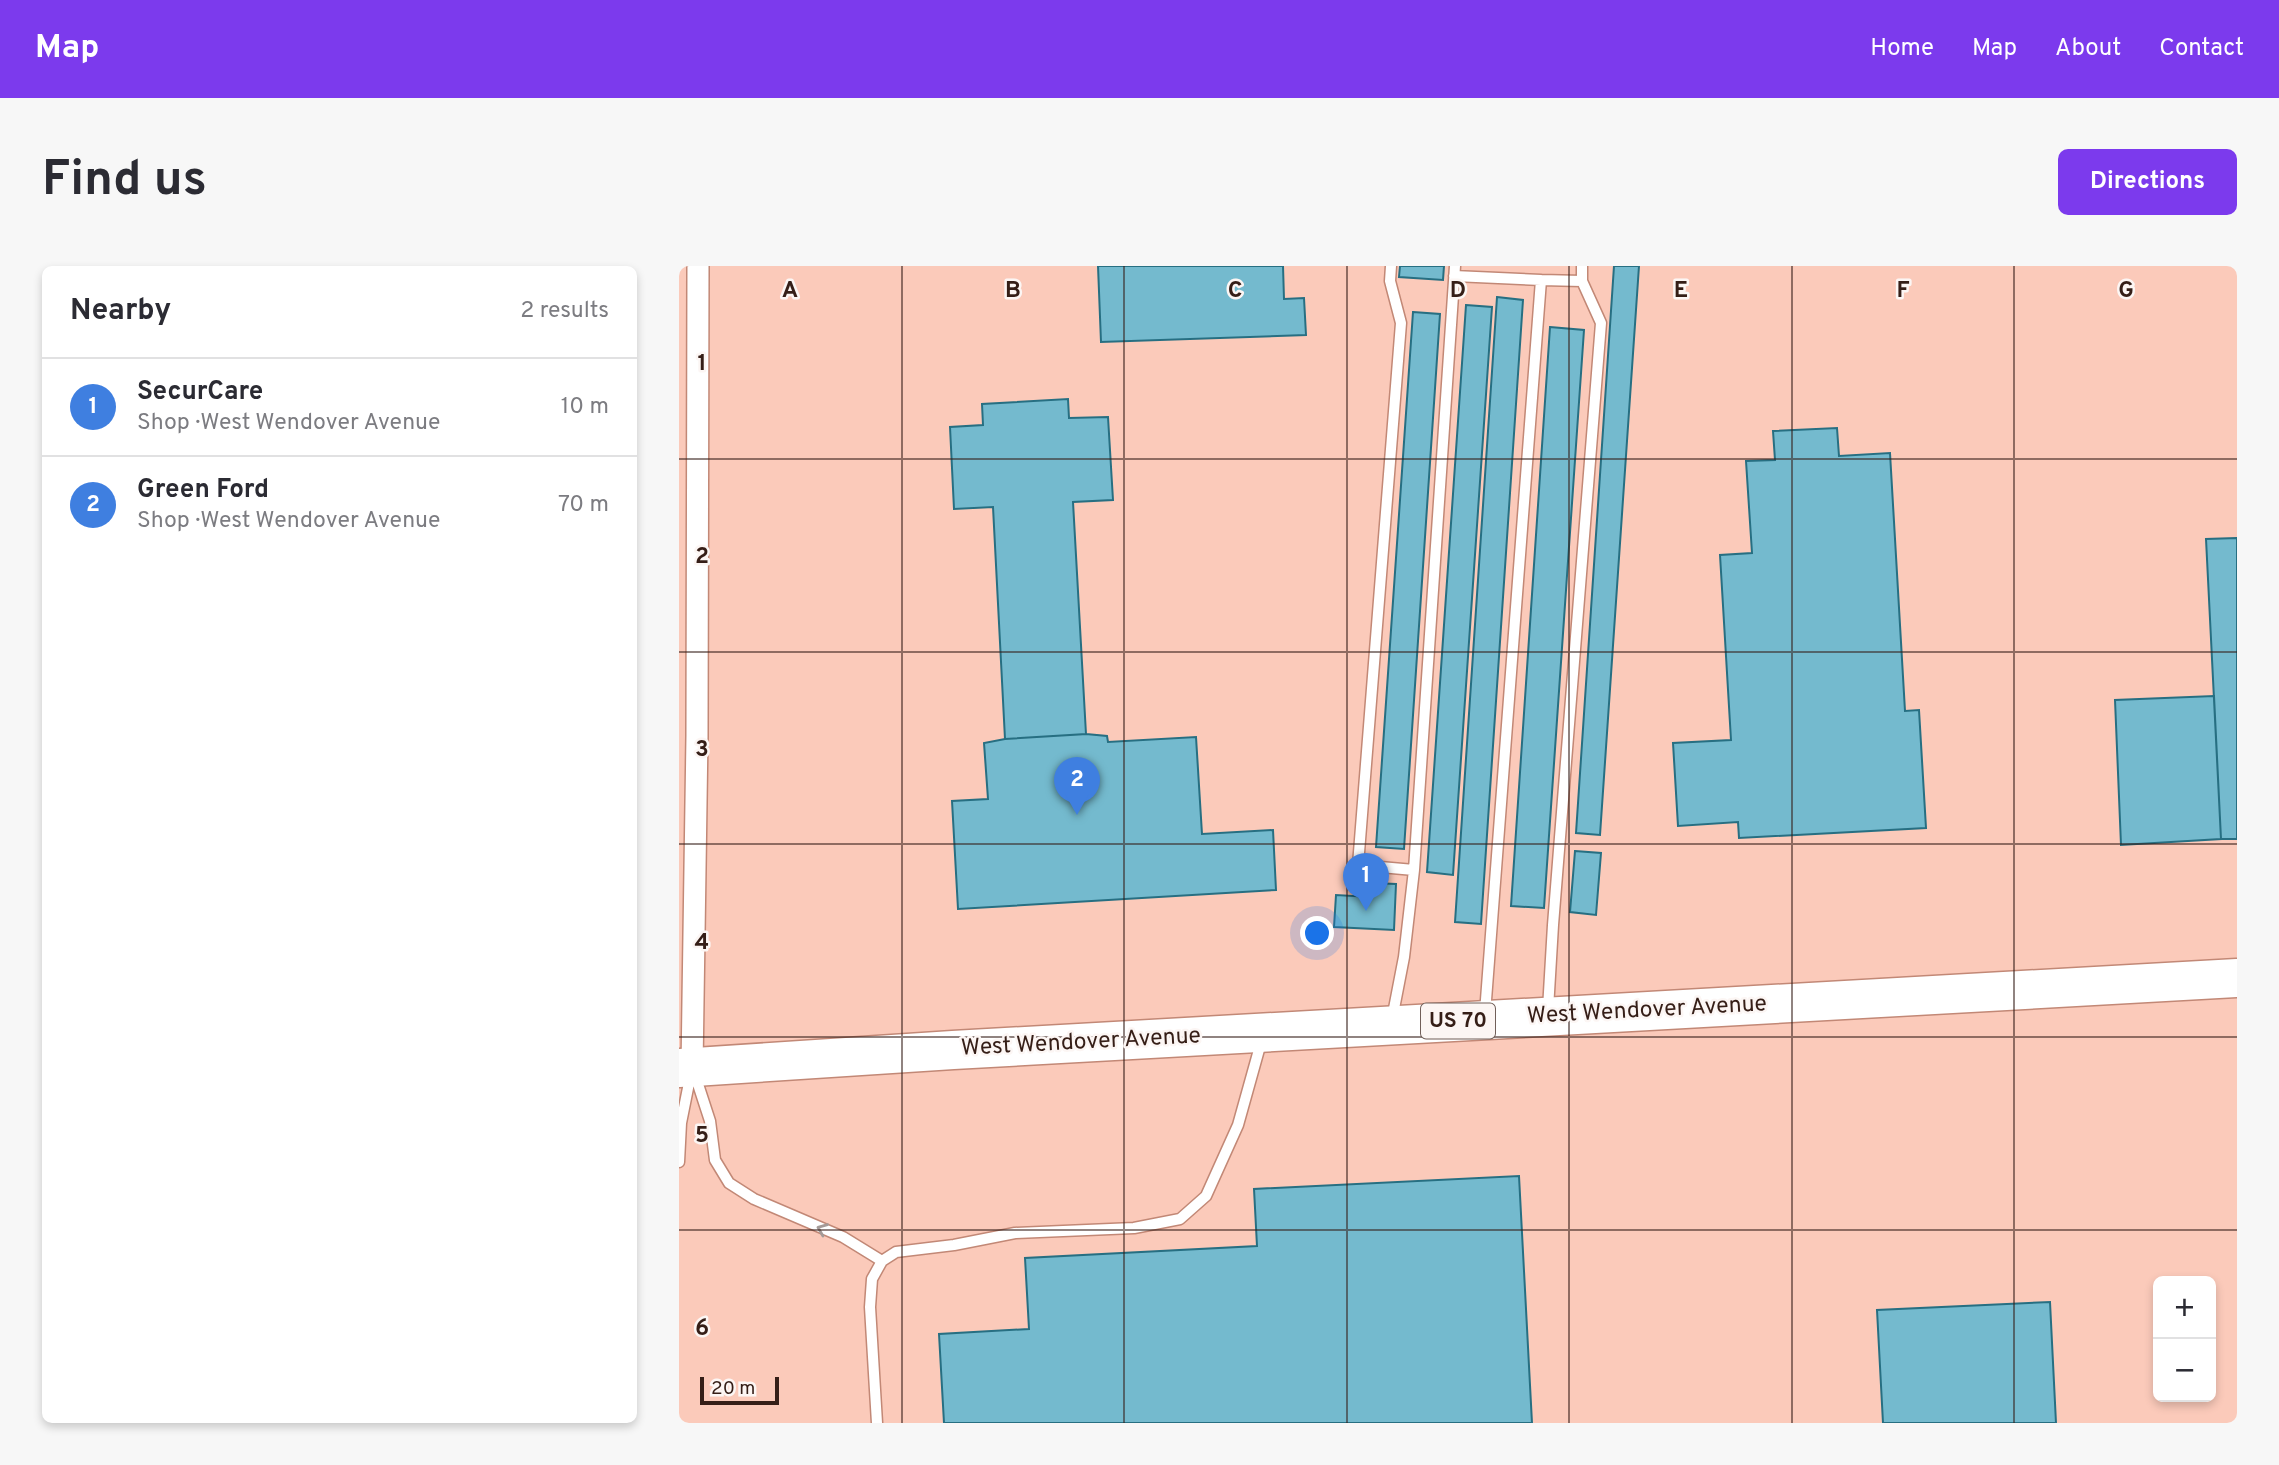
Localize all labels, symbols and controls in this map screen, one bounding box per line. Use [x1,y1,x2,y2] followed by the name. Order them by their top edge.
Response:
[35,28,99,70] text: Map
[1870,34,1934,64] text: Home
[1972,34,2017,64] text: Map
[2055,34,2121,64] text: About
[2159,34,2244,64] text: Contact
[2058,149,2237,215] button: Directions
[42,151,207,213] text: Find us
[782,277,798,306] text: A
[1005,277,1021,306] text: B
[1228,277,1242,306] text: C
[1450,277,1466,306] text: D
[1674,277,1688,306] text: E
[1896,277,1910,306] text: F
[2118,277,2134,306] text: G
[70,293,171,330] text: Nearby
[520,297,609,326] text: 2 results
[697,350,707,379] text: 1
[137,376,263,409] text: SecurCare
[88,393,98,422] text: 1
[561,393,609,422] text: 10 m
[137,409,440,438] text: Shop · West Wendover Avenue
[137,474,269,507] text: Green Ford
[86,491,100,520] text: 2
[558,491,609,520] text: 70 m
[137,507,440,536] text: Shop · West Wendover Avenue
[695,543,709,572] text: 2
[695,736,709,765] text: 3
[1054,757,1100,815] pin: 2
[1343,853,1389,911] pin: 1
[1300,916,1334,950] your location
[695,929,709,958] text: 4
[1526,990,1768,1032] street label: West Wendover Avenue
[1421,1004,1495,1038] road number: US 70
[960,1022,1202,1064] street label: West Wendover Avenue
[695,1122,709,1151] text: 5
[817,1223,829,1237] one-way arrow
[2153,1276,2216,1402] map controls
[2153,1276,2216,1339] button: +
[695,1315,709,1344] text: 6
[2153,1339,2216,1402] button: −
[700,1374,779,1406] scale bar
[711,1377,755,1401] text: 20 m

